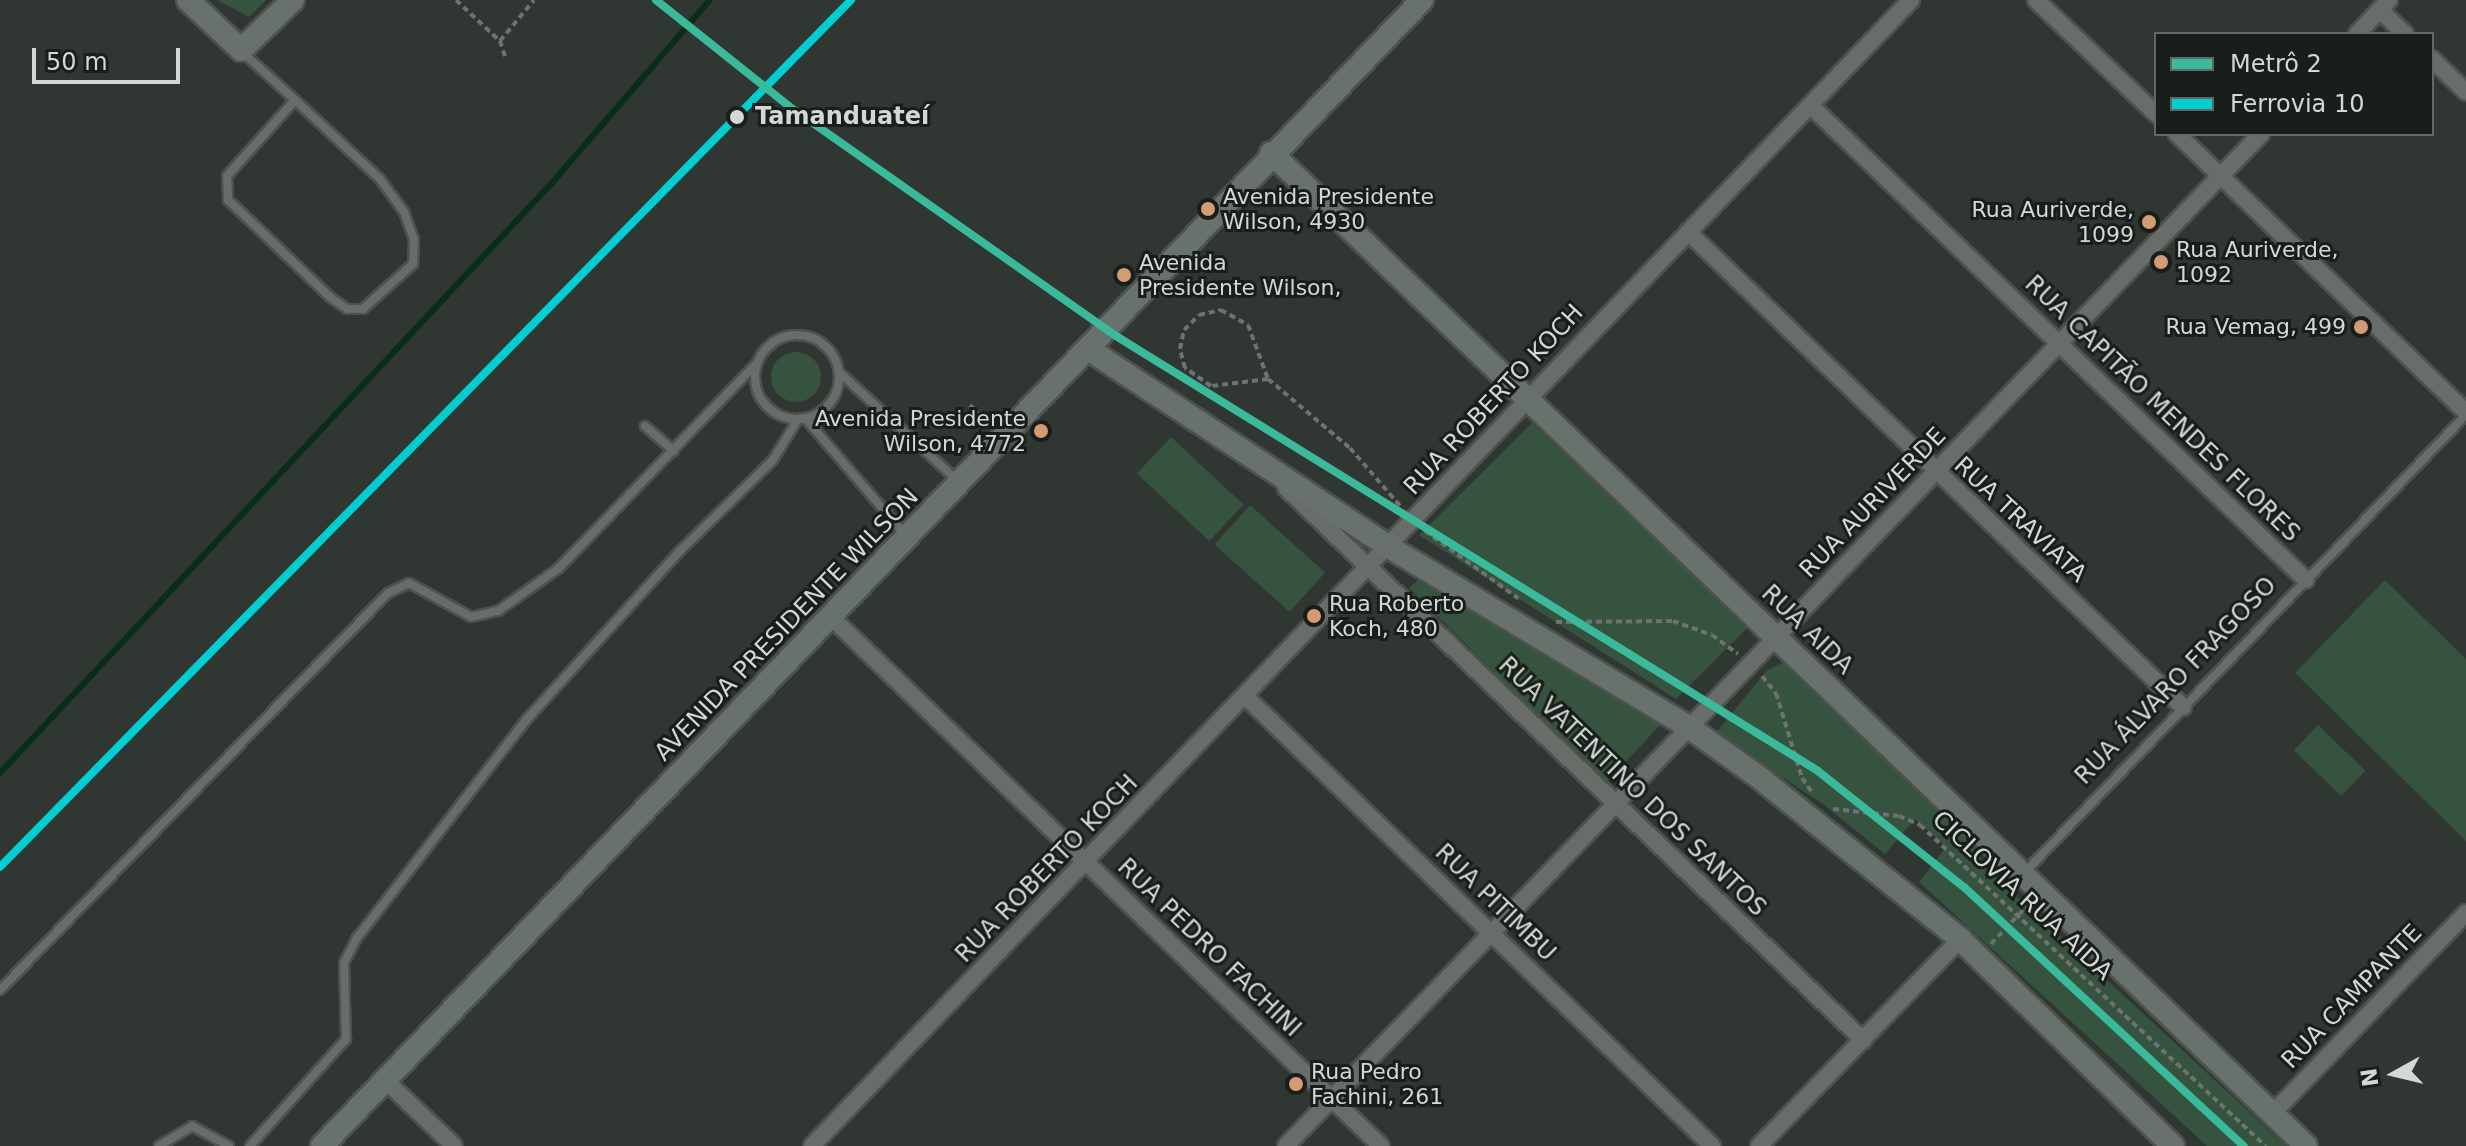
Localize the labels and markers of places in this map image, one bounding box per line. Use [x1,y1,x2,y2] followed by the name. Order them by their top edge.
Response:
[755,103,929,131] place label: Tamanduateí
[726,106,748,128] marker: Tamanduateí
[1223,183,1434,234] place label: Avenida Presidente Wilson, 4930
[1971,196,2134,248] place label: Rua Auriverde, 1099
[1200,201,1216,217] marker: Avenida Presidente Wilson, 4930
[2141,214,2157,230] marker: Rua Auriverde, 1099
[2176,236,2339,288] place label: Rua Auriverde, 1092
[1139,249,1342,300] place label: Avenida Presidente Wilson,
[2153,254,2169,270] marker: Rua Auriverde, 1092
[1116,267,1132,283] marker: Avenida Presidente Wilson,
[2166,314,2346,340] place label: Rua Vemag, 499
[2353,319,2369,335] marker: Rua Vemag, 499
[815,405,1026,456] place label: Avenida Presidente Wilson, 4772
[1033,423,1049,439] marker: Avenida Presidente Wilson, 4772
[1329,590,1464,642] place label: Rua Roberto Koch, 480
[1306,608,1322,624] marker: Rua Roberto Koch, 480
[1311,1058,1443,1110] place label: Rua Pedro Fachini, 261
[1288,1076,1304,1092] marker: Rua Pedro Fachini, 261

